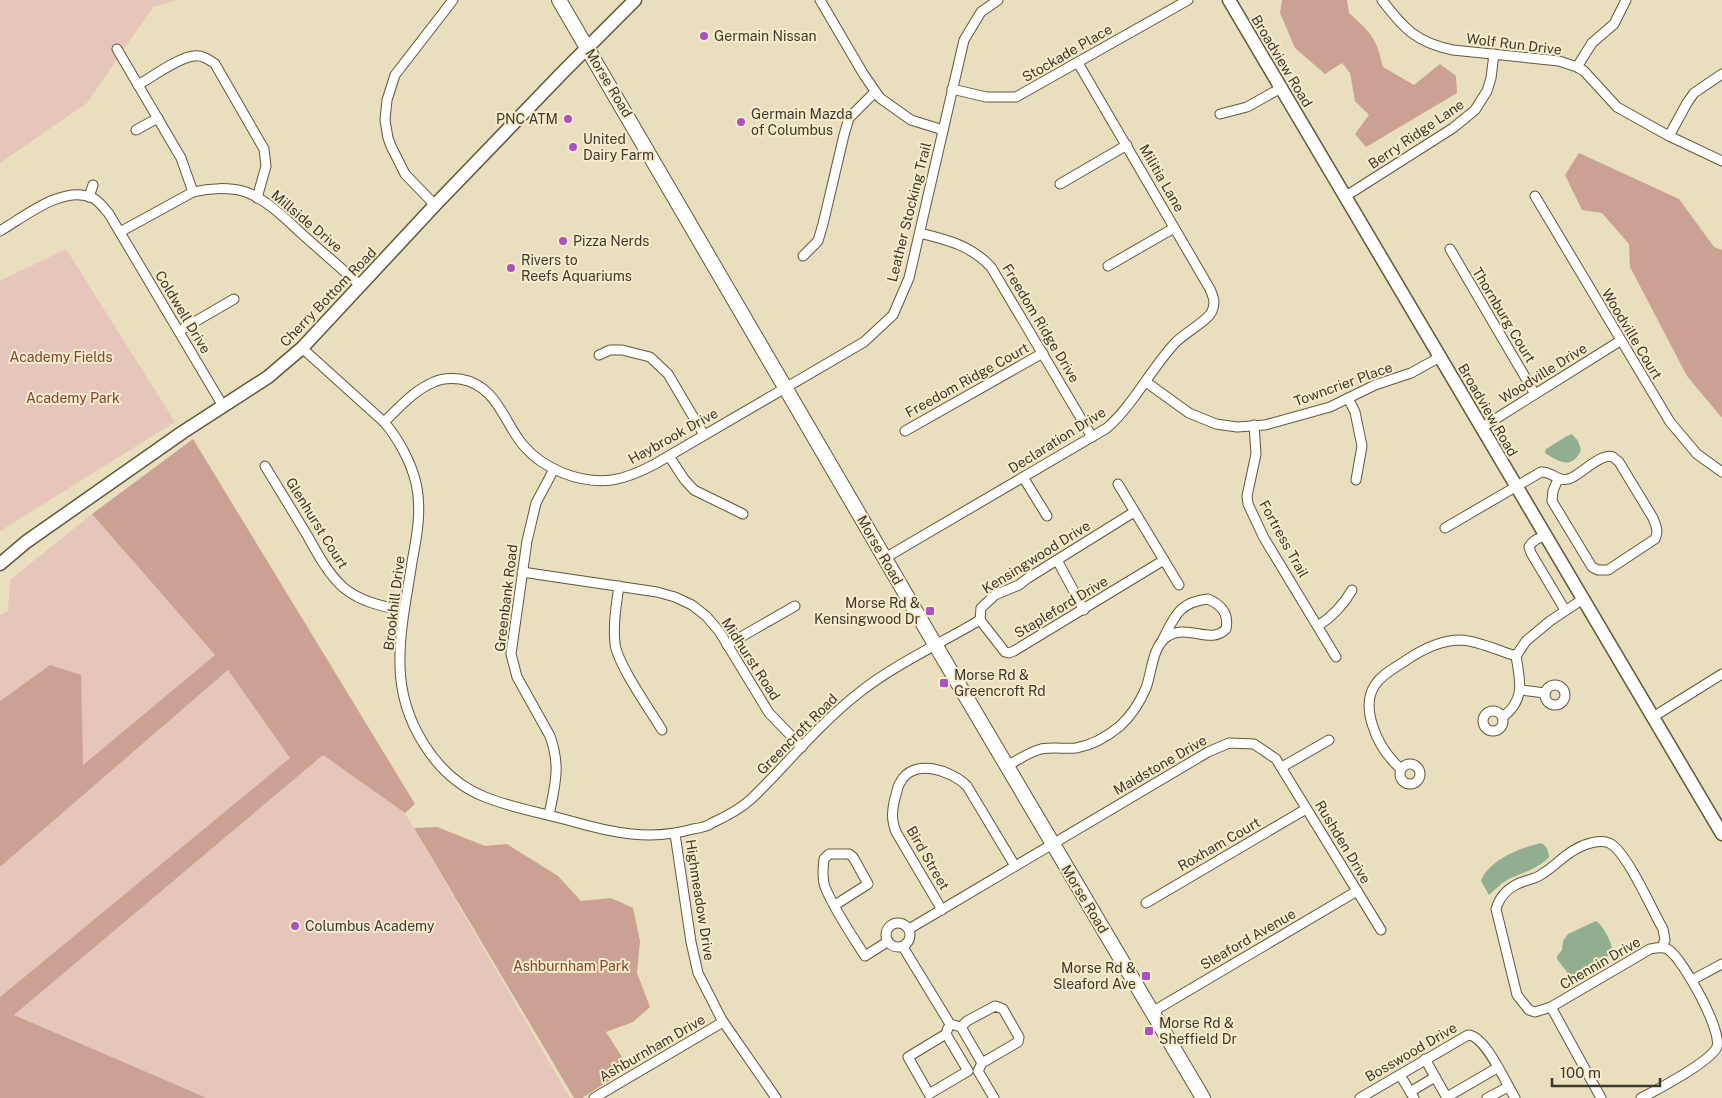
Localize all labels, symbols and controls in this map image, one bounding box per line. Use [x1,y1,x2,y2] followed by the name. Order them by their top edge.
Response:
[1248,12,1316,110] street label: Broadview Road
[1019,21,1115,85] street label: Stockade Place
[714,28,817,44] place label: Germain Nissan
[698,30,710,42] marker: Germain Nissan
[1465,30,1563,58] street label: Wolf Run Drive
[582,46,636,120] street label: Morse Road
[1365,96,1467,172] street label: Berry Ridge Lane
[751,106,852,138] place label: Germain Mazda of Columbus
[496,111,558,127] place label: PNC ATM
[562,113,574,125] marker: PNC ATM
[735,116,747,128] marker: Germain Mazda of Columbus
[583,131,654,163] place label: United Dairy Farm
[884,140,934,284] street label: Leather Stocking Trail
[567,141,579,153] marker: United Dairy Farm
[1136,141,1188,215] street label: Militia Lane
[268,187,346,255] street label: Millside Drive
[573,233,649,249] place label: Pizza Nerds
[557,235,569,247] marker: Pizza Nerds
[277,244,379,350] street label: Cherry Bottom Road
[521,252,632,284] place label: Rivers to Reefs Aquariums
[999,261,1083,385] street label: Freedom Ridge Drive
[505,262,517,274] marker: Rivers to Reefs Aquariums
[1469,265,1539,365] street label: Thornburg Court
[152,268,214,356] street label: Coldwell Drive
[1599,286,1665,382] street label: Woodville Court
[902,339,1032,421] street label: Freedom Ridge Court
[1496,340,1590,406] street label: Woodville Drive
[9,349,113,365] park label: Academy Fields
[1292,359,1395,409] street label: Towncrier Place
[1455,361,1521,459] street label: Broadview Road
[26,390,120,406] park label: Academy Park
[1005,404,1109,476] street label: Declaration Drive
[625,405,721,467] street label: Haybrook Drive
[283,475,351,571] street label: Glenhurst Court
[1256,497,1312,581] street label: Fortress Trail
[854,513,906,587] street label: Morse Road
[979,517,1093,597] street label: Kensingwood Drive
[491,543,521,653] street label: Greenbank Road
[380,555,408,651] street label: Brookhill Drive
[1011,573,1111,641] street label: Stapleford Drive
[814,595,920,627] place label: Morse Rd & Kensingwood Dr
[924,605,936,617] marker: Morse Rd & Kensingwood Dr
[718,615,784,703] street label: Midhurst Road
[954,667,1046,699] place label: Morse Rd & Greencroft Rd
[938,677,950,689] marker: Morse Rd & Greencroft Rd
[753,690,841,778] street label: Greencroft Road
[1111,732,1209,798] street label: Maidstone Drive
[1312,798,1374,886] street label: Rushden Drive
[1175,814,1263,874] street label: Roxham Court
[903,823,953,893] street label: Bird Street
[683,838,718,962] street label: Highmeadow Drive
[1058,862,1112,936] street label: Morse Road
[1198,905,1298,973] street label: Sleaford Avenue
[305,918,435,934] place label: Columbus Academy
[289,920,301,932] marker: Columbus Academy
[1557,933,1643,993] street label: Chennin Drive
[513,958,629,974] park label: Ashburnham Park
[1053,960,1136,992] place label: Morse Rd & Sleaford Ave
[1140,970,1152,982] marker: Morse Rd & Sleaford Ave
[596,1011,708,1085] street label: Ashburnham Drive
[1159,1015,1237,1047] place label: Morse Rd & Sheffield Dr
[1362,1019,1460,1085] street label: Bosswood Drive
[1143,1025,1155,1037] marker: Morse Rd & Sheffield Dr
[1552,1056,1660,1088] scale bar
[1560,1064,1601,1081] text: 100 m

